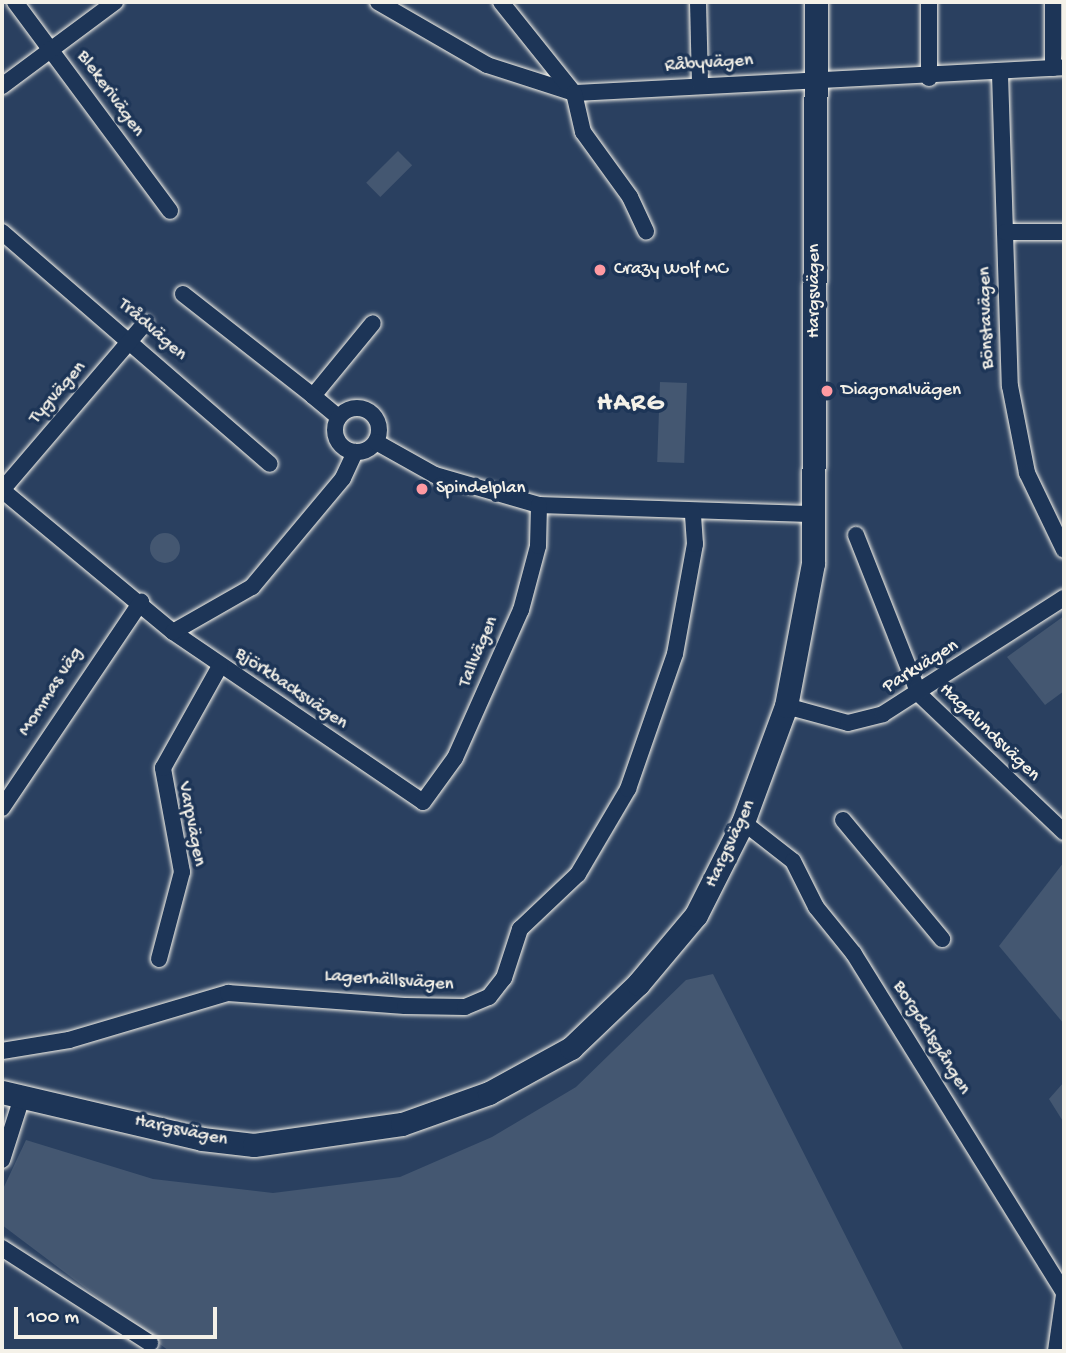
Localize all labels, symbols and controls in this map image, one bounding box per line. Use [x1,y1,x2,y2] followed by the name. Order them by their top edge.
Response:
[71,46,149,142] street label: Blekerivägen
[664,50,754,78] street label: Råbyvägen
[804,244,826,338] street label: Hargsvägen
[614,259,728,281] place label: Crazy Wolf MC
[592,262,608,278] marker: Crazy Wolf MC
[974,266,1000,370] street label: Bönstavägen
[113,294,191,366] street label: Trådvägen
[24,357,92,429] street label: Tygvägen
[841,380,961,402] place label: Diagonalvägen
[819,383,835,399] marker: Diagonalvägen
[597,389,665,421] district label: HARG
[436,478,526,500] place label: Spindelplan
[414,481,430,497] marker: Spindelplan
[454,613,504,691] street label: Tallvägen
[879,635,963,699] street label: Parkvägen
[14,643,88,741] street label: Mommas väg
[230,643,352,735] street label: Björkbacksvägen
[934,679,1044,787] street label: Hagalundsvägen
[172,780,210,868] street label: Varpvägen
[701,796,761,892] street label: Hargsvägen
[324,965,454,997] street label: Lagerhällsvägen
[887,977,975,1099] street label: Borgdalsgången
[132,1110,230,1152] street label: Hargsvägen
[18,1294,220,1338] scale bar
[27,1306,79,1331] text: 100 m

